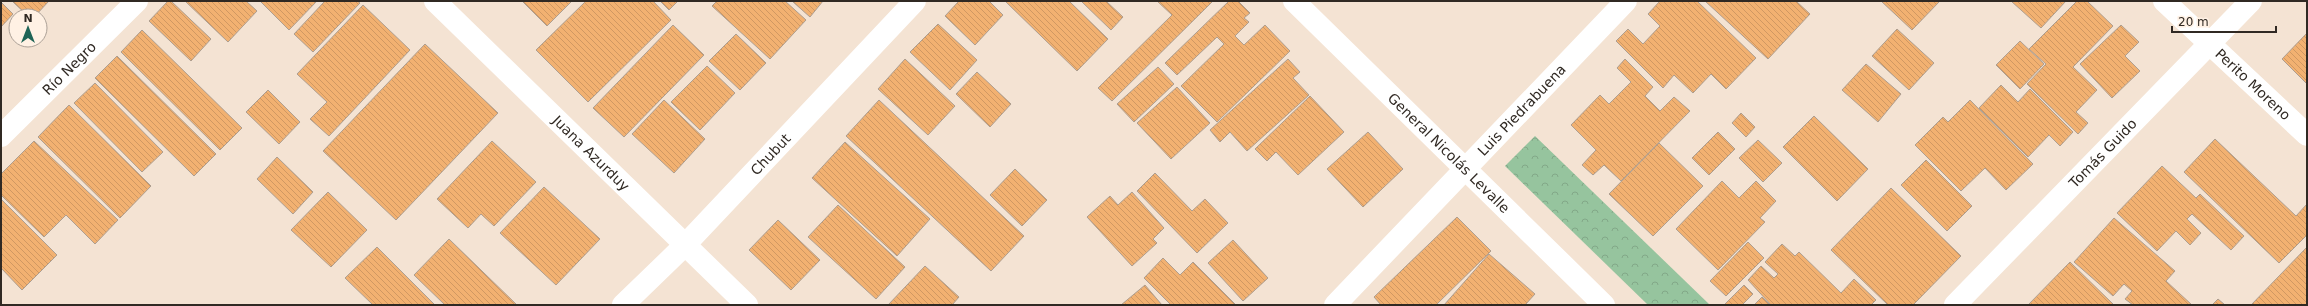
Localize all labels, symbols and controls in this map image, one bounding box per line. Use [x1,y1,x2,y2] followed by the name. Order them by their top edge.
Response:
[8,8,48,48] north arrow
[2172,8,2276,34] scale bar
[23,12,33,25] text: N
[2178,15,2209,29] text: 20 m
[39,38,99,98] street label: Río Negro
[2212,45,2294,123] street label: Perito Moreno
[1474,61,1569,159] street label: Luis Piedrabuena
[1385,90,1513,216] street label: General Nicolás Levalle
[549,111,633,194] street label: Juana Azurduy
[2065,115,2140,192] street label: Tomás Guido
[747,130,794,178] street label: Chubut

